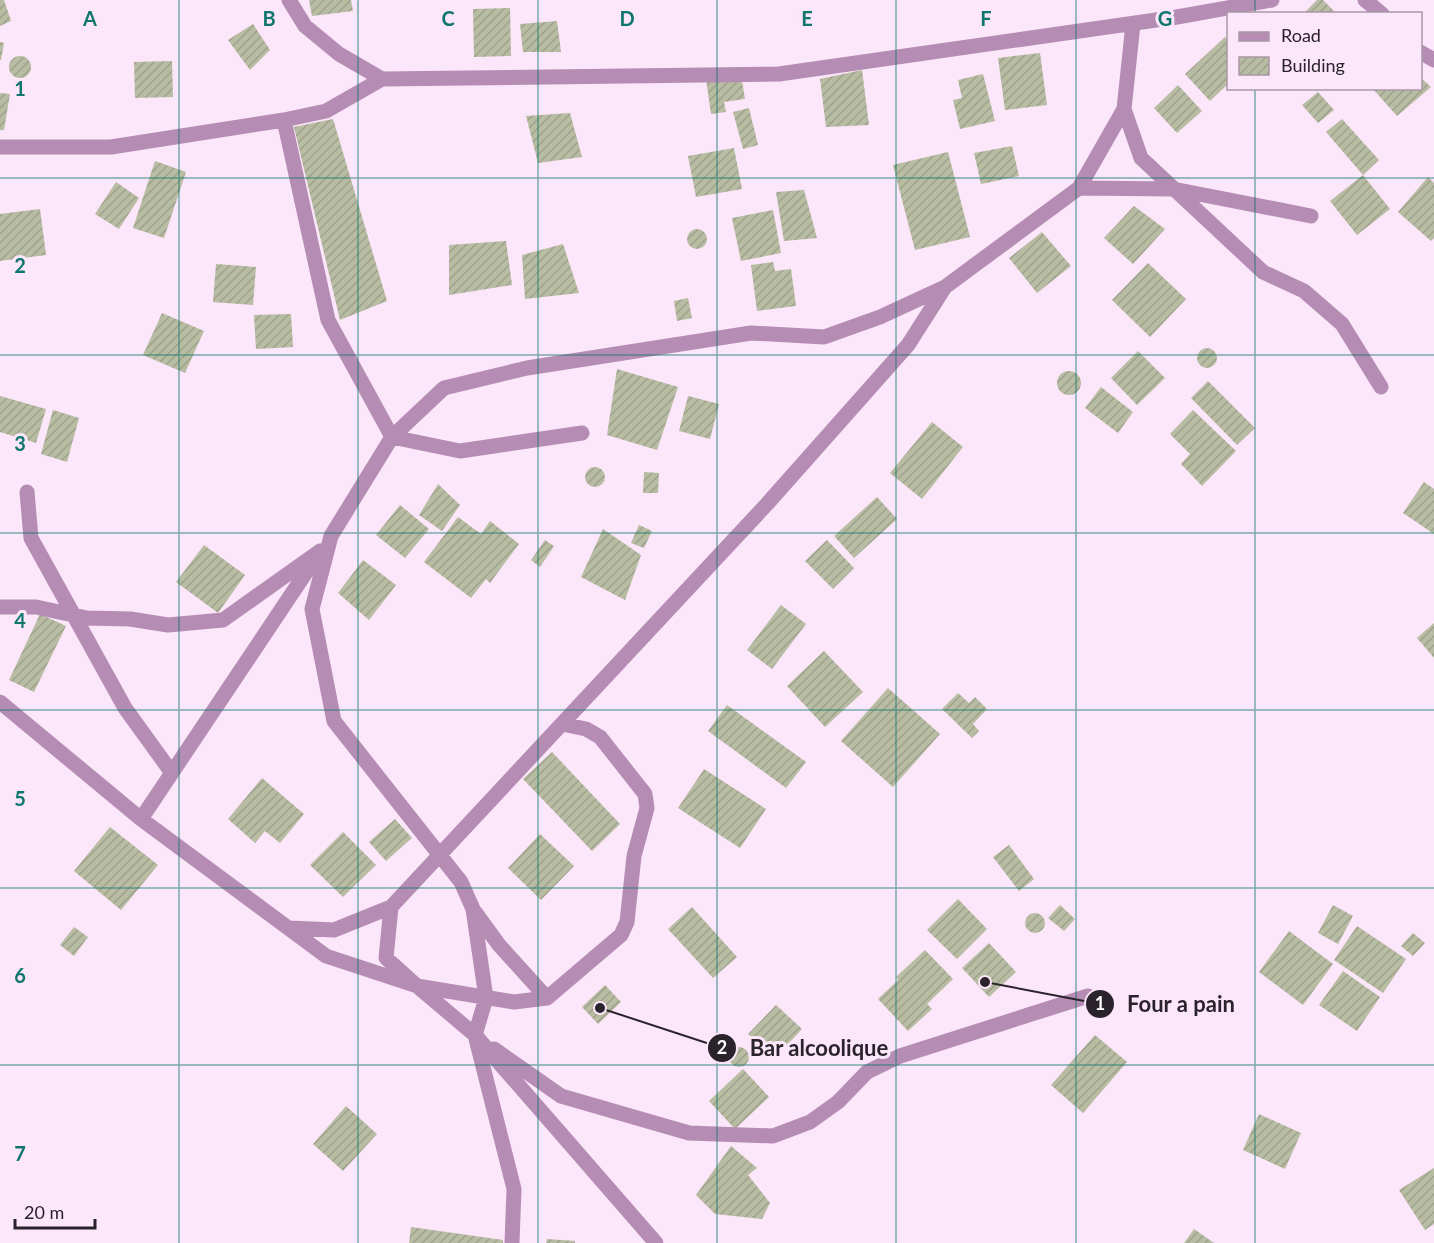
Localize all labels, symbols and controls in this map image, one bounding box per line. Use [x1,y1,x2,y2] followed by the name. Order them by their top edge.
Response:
[82,6,97,30] text: A
[262,6,276,30] text: B
[441,6,455,30] text: C
[619,6,635,30] text: D
[801,6,813,30] text: E
[980,6,992,30] text: F
[1158,6,1172,30] text: G
[1227,12,1422,90] legend
[1281,24,1321,46] text: Road
[1281,54,1345,76] text: Building
[14,76,26,100] text: 1
[14,253,26,277] text: 2
[14,431,26,455] text: 3
[14,608,26,632] text: 4
[14,786,26,810] text: 5
[14,963,26,987] text: 6
[1085,984,1247,1024] callout: Four a pain
[1127,990,1235,1017] text: Four a pain
[1095,992,1105,1014] text: 1
[707,1028,900,1068] callout: Bar alcoolique
[750,1034,889,1061] text: Bar alcoolique
[717,1036,727,1058] text: 2
[14,1141,26,1165] text: 7
[15,1192,94,1230] scale bar
[24,1201,64,1223] text: 20 m

